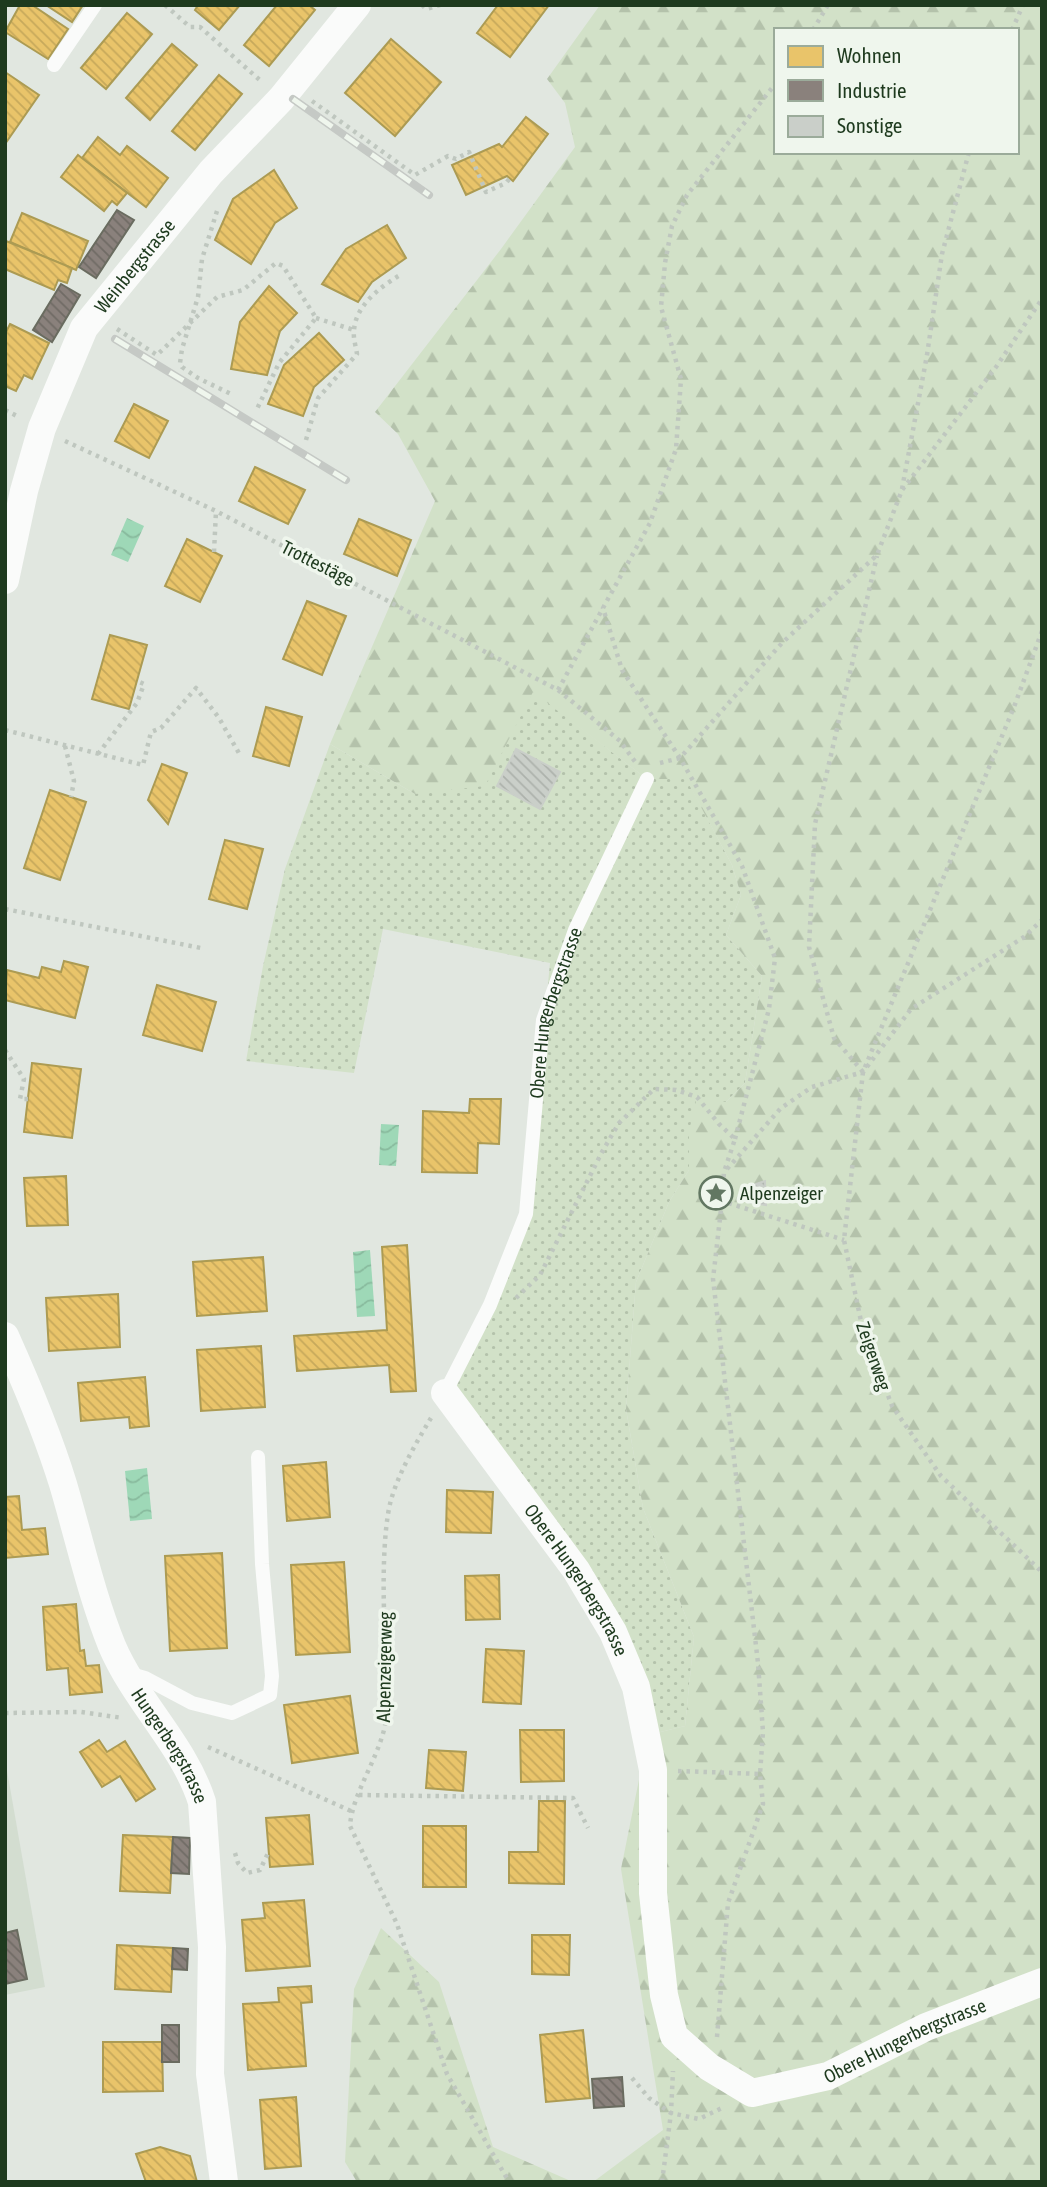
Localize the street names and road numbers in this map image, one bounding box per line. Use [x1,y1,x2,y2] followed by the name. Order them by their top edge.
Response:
[90,215,179,317] street label: Weinbergstrasse
[278,535,358,591] street label: Trottestäge
[525,924,586,1099] street label: Obere Hungerbergstrasse
[852,1319,896,1394] street label: Zeigerweg
[520,1500,633,1659] street label: Obere Hungerbergstrasse
[372,1611,396,1723] street label: Alpenzeigerweg
[127,1684,213,1806] street label: Hungerbergstrasse
[820,1994,989,2087] street label: Obere Hungerbergstrasse

